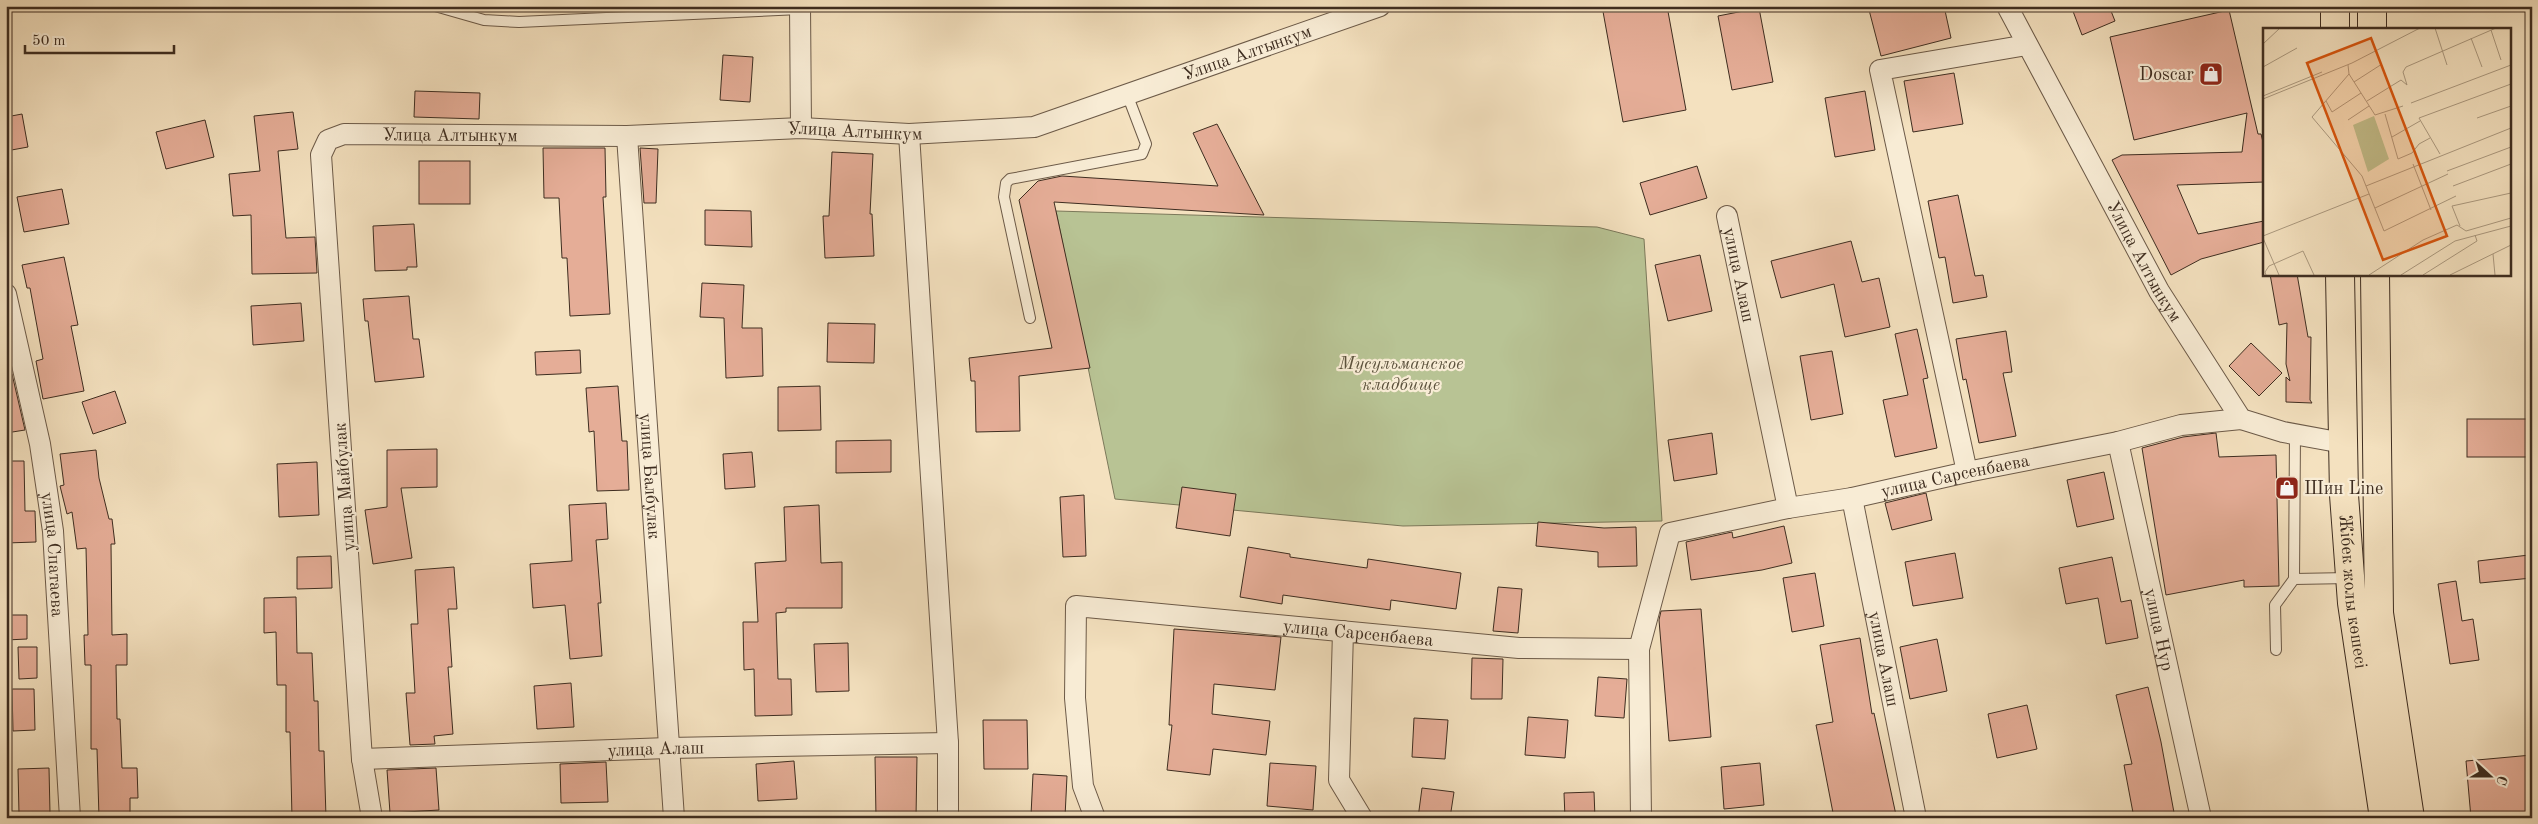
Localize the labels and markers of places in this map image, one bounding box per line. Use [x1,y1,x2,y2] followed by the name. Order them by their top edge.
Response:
[2198,61,2224,87] shop icon: Doscar
[2139,66,2195,84] place label: Doscar
[2274,475,2300,501] shop icon: Шин Line
[2304,480,2383,498] place label: Шин Line

